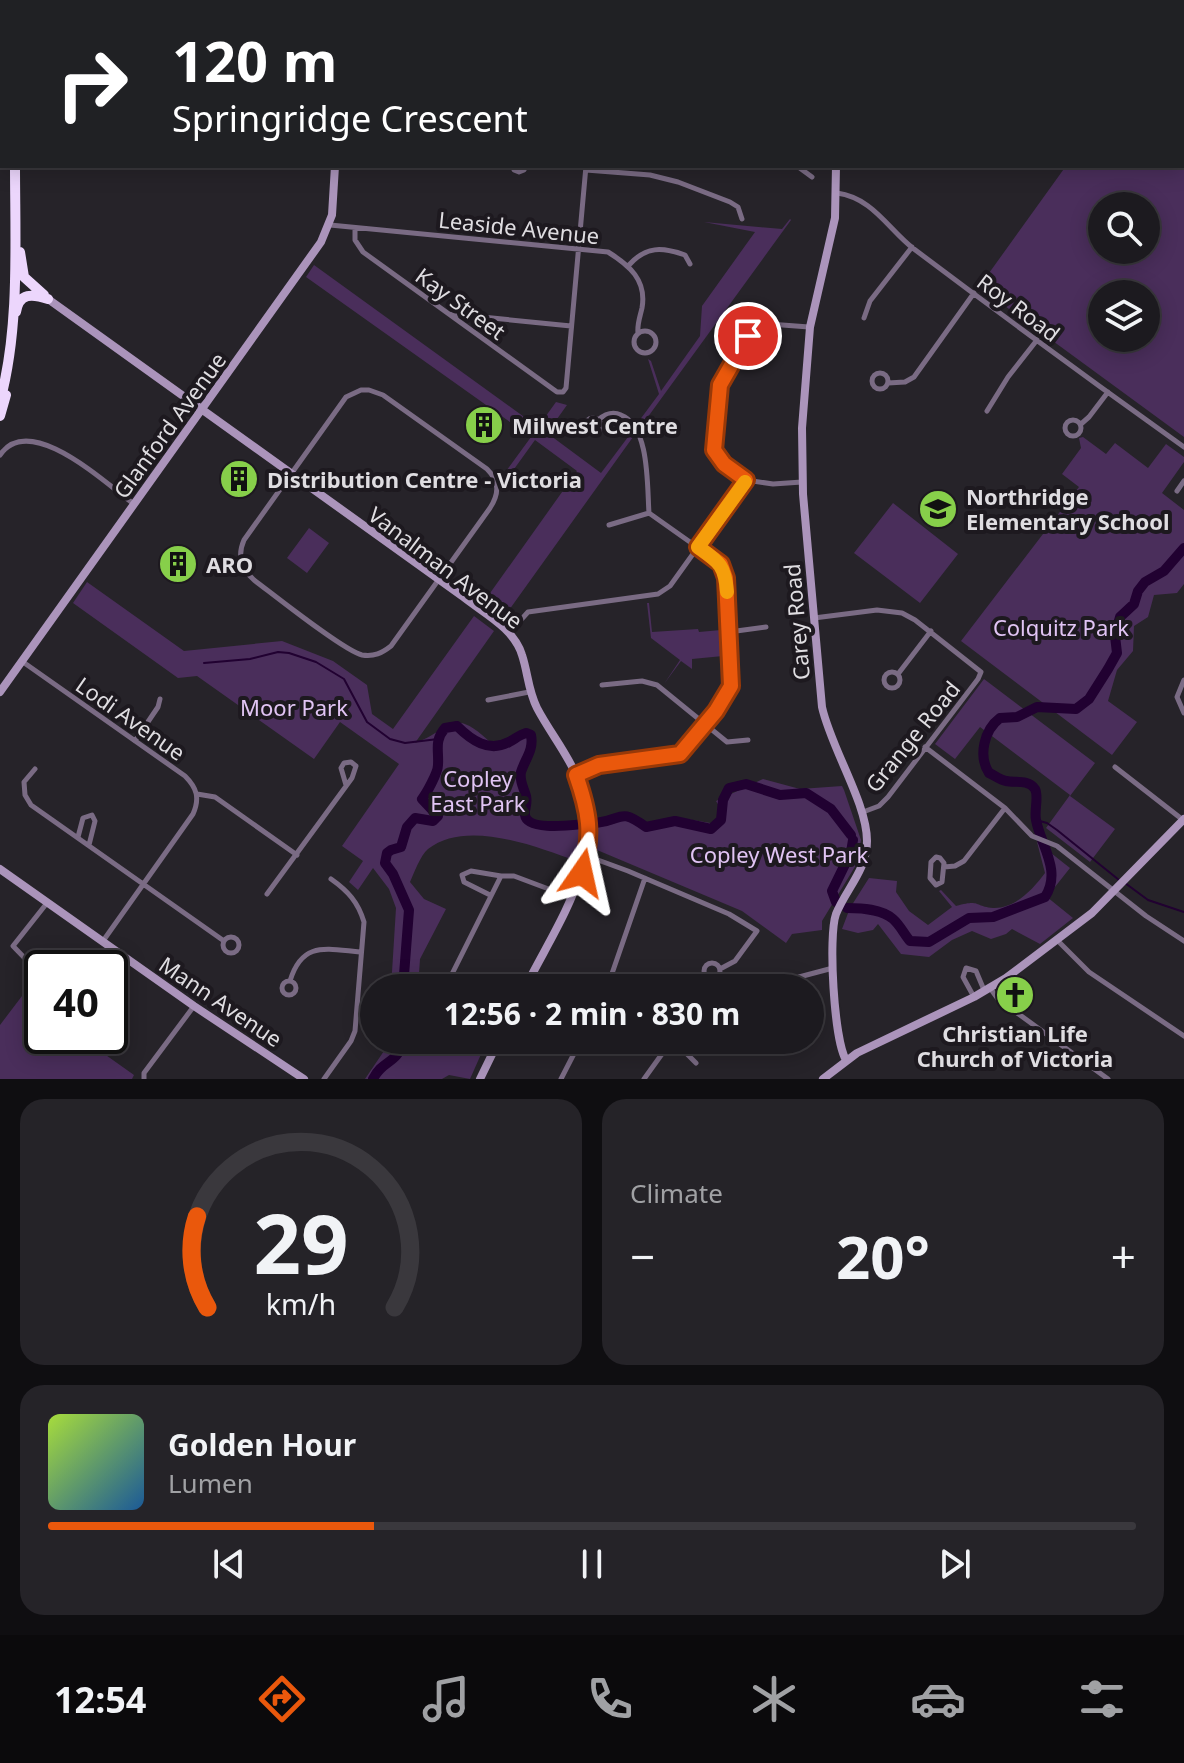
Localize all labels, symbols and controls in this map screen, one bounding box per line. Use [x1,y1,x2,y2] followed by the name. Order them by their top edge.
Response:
[172,22,337,98] text: 120 m
[40,32,144,136] icon: right
[172,94,528,143] text: Springridge Crescent
[1088,192,1160,352] map controls
[1088,192,1160,264] button: search
[437,204,601,250] street label: Leaside Avenue
[410,260,512,346] street label: Kay Street
[971,266,1067,348] street label: Roy Road
[1088,280,1160,352] button: layers
[714,302,782,370] pin
[726,314,770,358] icon: arrive
[106,346,232,504] street label: Glanford Avenue
[463,404,505,446] building icon: Milwest Centre
[512,410,678,440] place label: Milwest Centre
[218,458,260,500] building icon: Distribution Centre - Victoria
[267,464,582,494] place label: Distribution Centre - Victoria
[966,481,1170,536] place label: Northridge Elementary School
[917,488,959,530] school or university icon: Northridge Elementary School
[363,499,529,635] street label: Vanalman Avenue
[157,543,199,585] building icon: ARO
[206,549,253,579] place label: ARO
[776,563,816,681] street label: Carey Road
[993,612,1129,642] park label: Colquitz Park
[70,669,192,767] street label: Lodi Avenue
[858,674,966,798] street label: Grange Road
[240,692,348,722] park label: Moor Park
[430,763,526,818] park label: Copley East Park
[540,831,624,915] position arrow
[690,839,868,869] park label: Copley West Park
[154,949,288,1053] street label: Mann Avenue
[24,950,128,1054] speed limit sign: 40
[994,974,1036,1016] church icon: Christian Life Church of Victoria
[444,993,740,1034] text: 12:56 · 2 min · 830 m
[917,1018,1113,1073] place label: Christian Life Church of Victoria
[630,1175,723,1211] text: Climate
[253,1185,349,1298] text: 29
[836,1215,930,1297] text: 20°
[630,1226,655,1286] text: −
[1111,1226,1136,1286] text: +
[266,1284,336,1323] text: km/h
[168,1424,356,1465] text: Golden Hour
[168,1465,253,1501] text: Lumen
[207,1542,251,1586] icon: previous
[570,1542,614,1586] icon: pause
[933,1542,977,1586] icon: next
[254,1671,310,1727] icon: directions
[418,1671,474,1727] icon: music
[582,1671,638,1727] icon: phone
[746,1671,802,1727] icon: climate
[910,1671,966,1727] icon: car
[1074,1671,1130,1727] icon: filters
[54,1675,146,1724] text: 12:54

